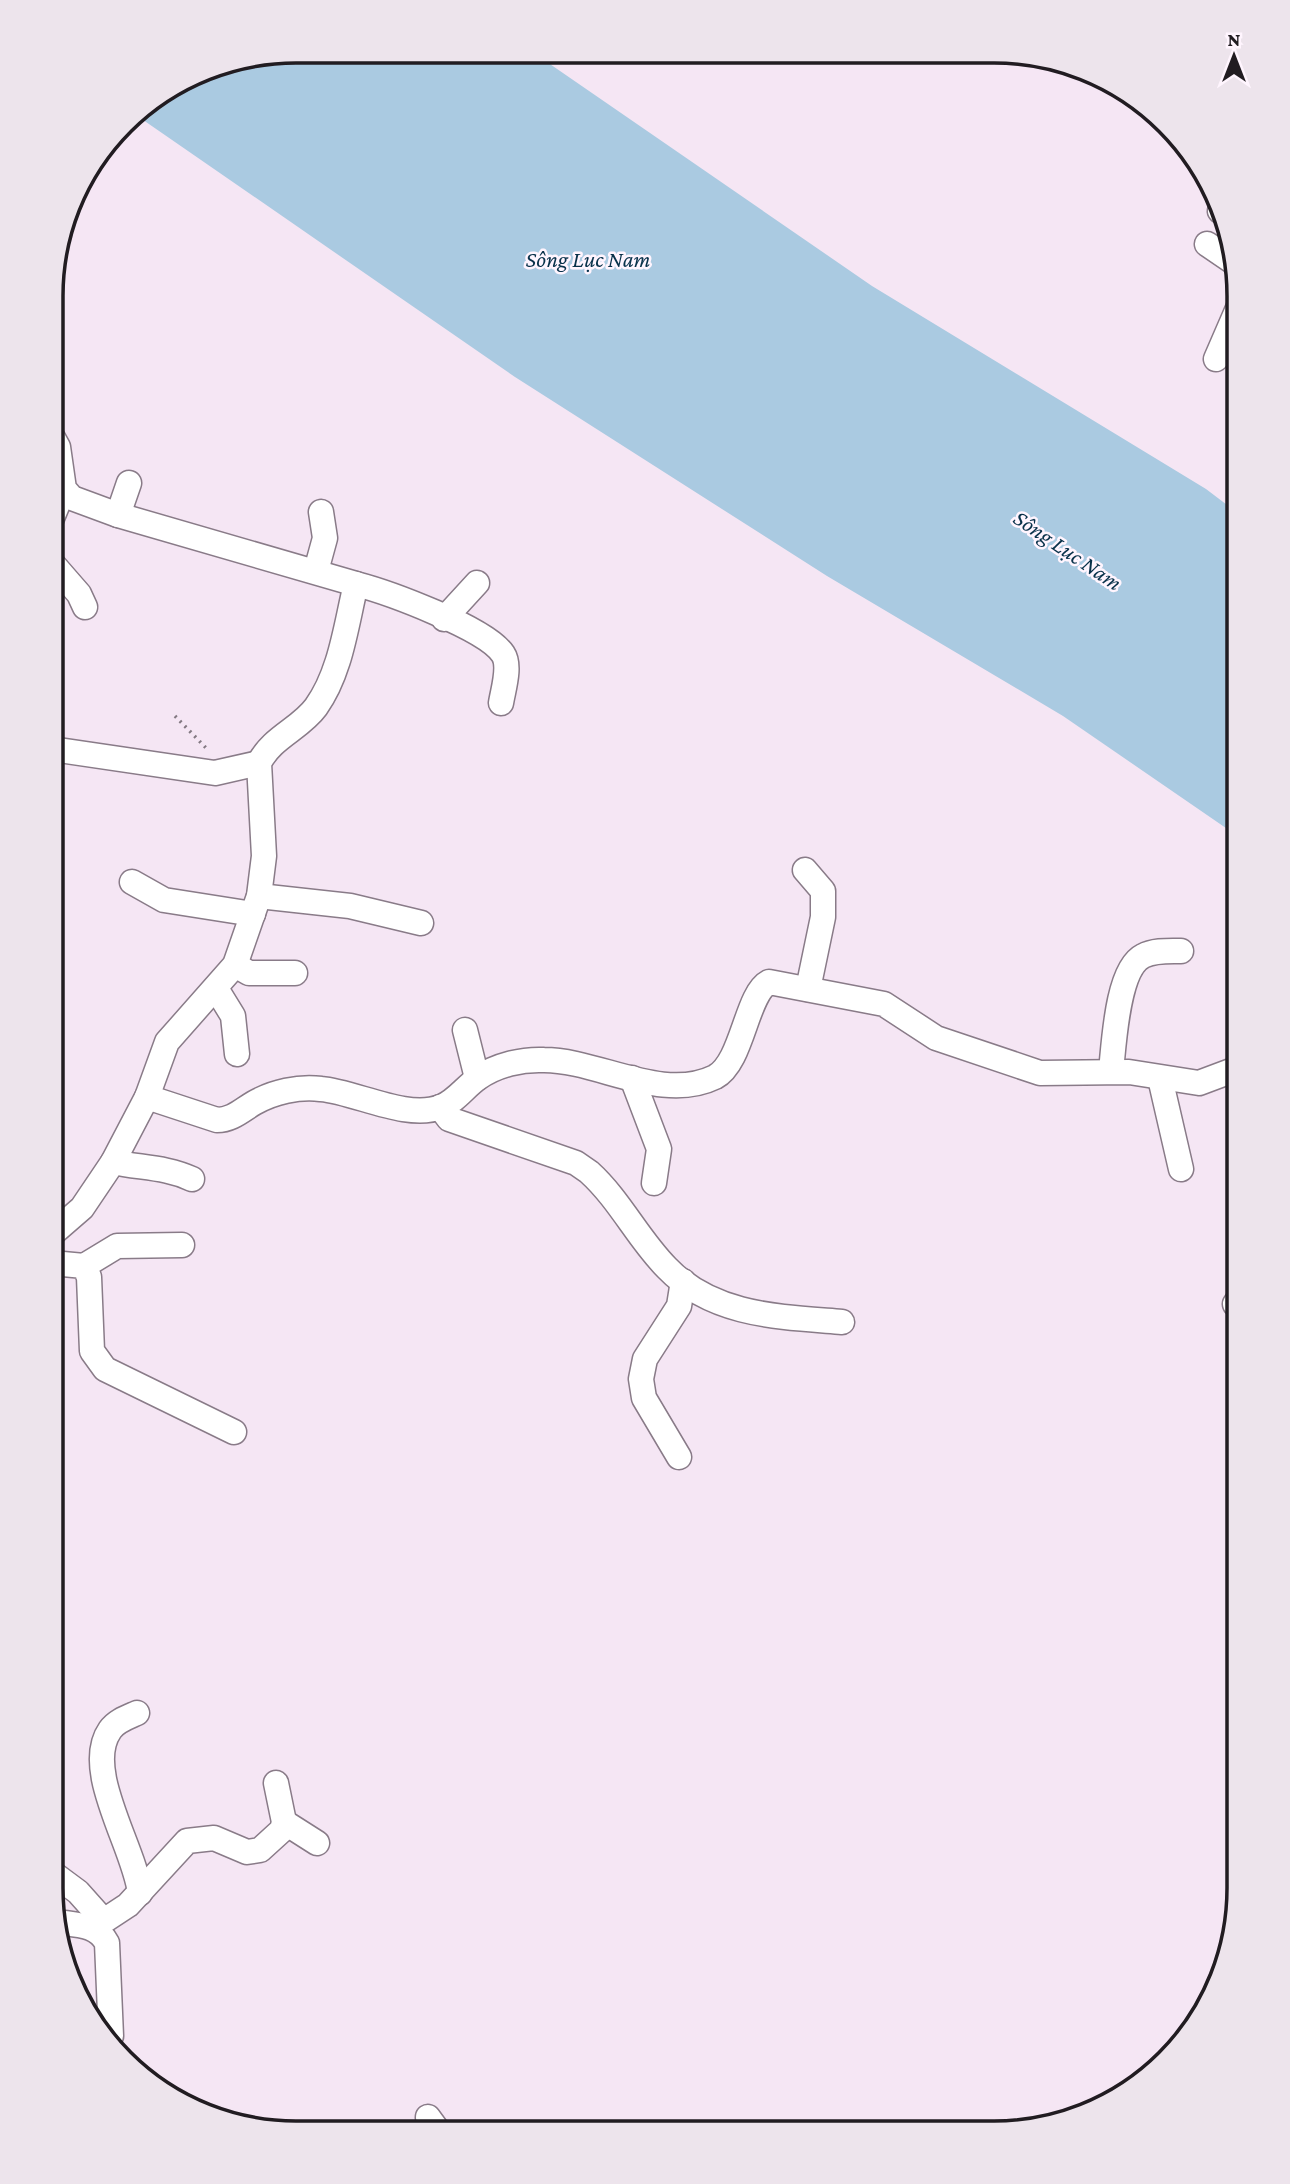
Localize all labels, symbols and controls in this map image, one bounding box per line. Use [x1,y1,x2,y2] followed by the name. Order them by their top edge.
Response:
[1199,21,1269,91] north arrow
[1228,29,1241,50] text: N
[526,246,651,272] water label: Sông Lục Nam
[1009,504,1127,596] water label: Sông Lục Nam

